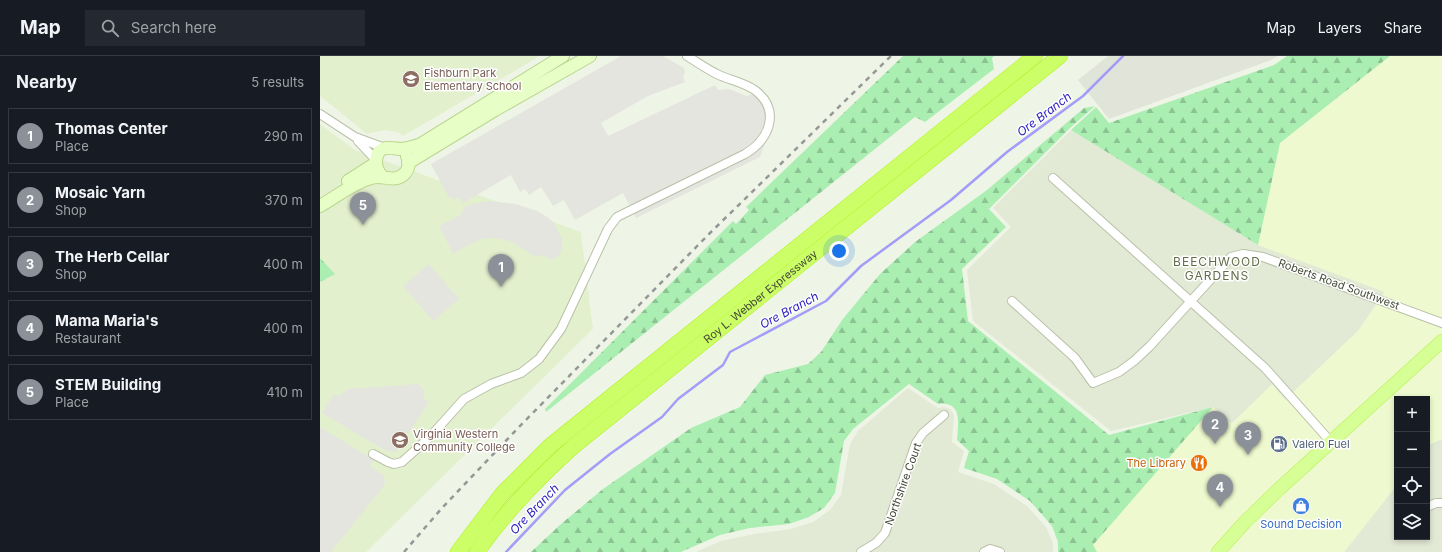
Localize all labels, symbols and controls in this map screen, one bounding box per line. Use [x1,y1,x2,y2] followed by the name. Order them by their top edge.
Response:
[85,10,365,46] search box
[20,16,61,39] text: Map
[99,17,121,39] icon: search
[131,18,216,37] text: Search here
[1267,19,1296,36] text: Map
[1318,19,1362,36] text: Layers
[1384,19,1422,36] text: Share
[424,66,521,93] place label: Fishburn Park Elementary School
[401,69,421,89] school or university icon: Fishburn Park Elementary School
[16,72,77,92] text: Nearby
[251,74,304,90] text: 5 results
[1014,89,1074,139] water label: Ore Branch
[55,119,168,138] text: Thomas Center
[27,128,33,144] text: 1
[264,128,303,144] text: 290 m
[55,138,89,154] text: Place
[55,183,145,202] text: Mosaic Yarn
[26,192,34,208] text: 2
[265,192,303,208] text: 370 m
[350,192,376,225] pin: 5
[55,202,87,218] text: Shop
[829,241,849,261] your location
[55,247,169,266] text: The Herb Cellar
[701,247,820,346] street label: Roy L. Webber Expressway
[488,254,514,287] pin: 1
[1173,254,1261,283] district label: BEECHWOOD GARDENS
[26,256,34,272] text: 3
[263,256,303,272] text: 400 m
[1277,256,1402,313] street label: Roberts Road Southwest
[55,266,87,282] text: Shop
[757,288,821,332] water label: Ore Branch
[55,311,158,330] text: Mama Maria's
[26,320,34,336] text: 4
[263,320,303,336] text: 400 m
[55,330,121,346] text: Restaurant
[55,375,161,394] text: STEM Building
[26,384,34,400] text: 5
[266,384,303,400] text: 410 m
[55,394,89,410] text: Place
[1394,396,1430,540] map controls
[1394,396,1430,432] button: +
[1202,411,1228,444] pin: 2
[1235,422,1261,455] pin: 3
[413,427,515,454] place label: Virginia Western Community College
[390,430,410,450] school or university icon: Virginia Western Community College
[1394,432,1430,468] button: −
[1269,434,1289,454] fuel station icon: Valero Fuel
[1292,437,1350,451] place label: Valero Fuel
[882,440,925,527] street label: Northshire Court
[1189,453,1209,473] restaurant icon: The Library
[1126,456,1186,470] place label: The Library
[1394,468,1430,504] button: locate
[1207,474,1233,507] pin: 4
[506,481,562,537] water label: Ore Branch
[1291,496,1311,516] shop icon: Sound Decision
[1394,504,1430,540] button: layers
[1260,517,1342,531] place label: Sound Decision

